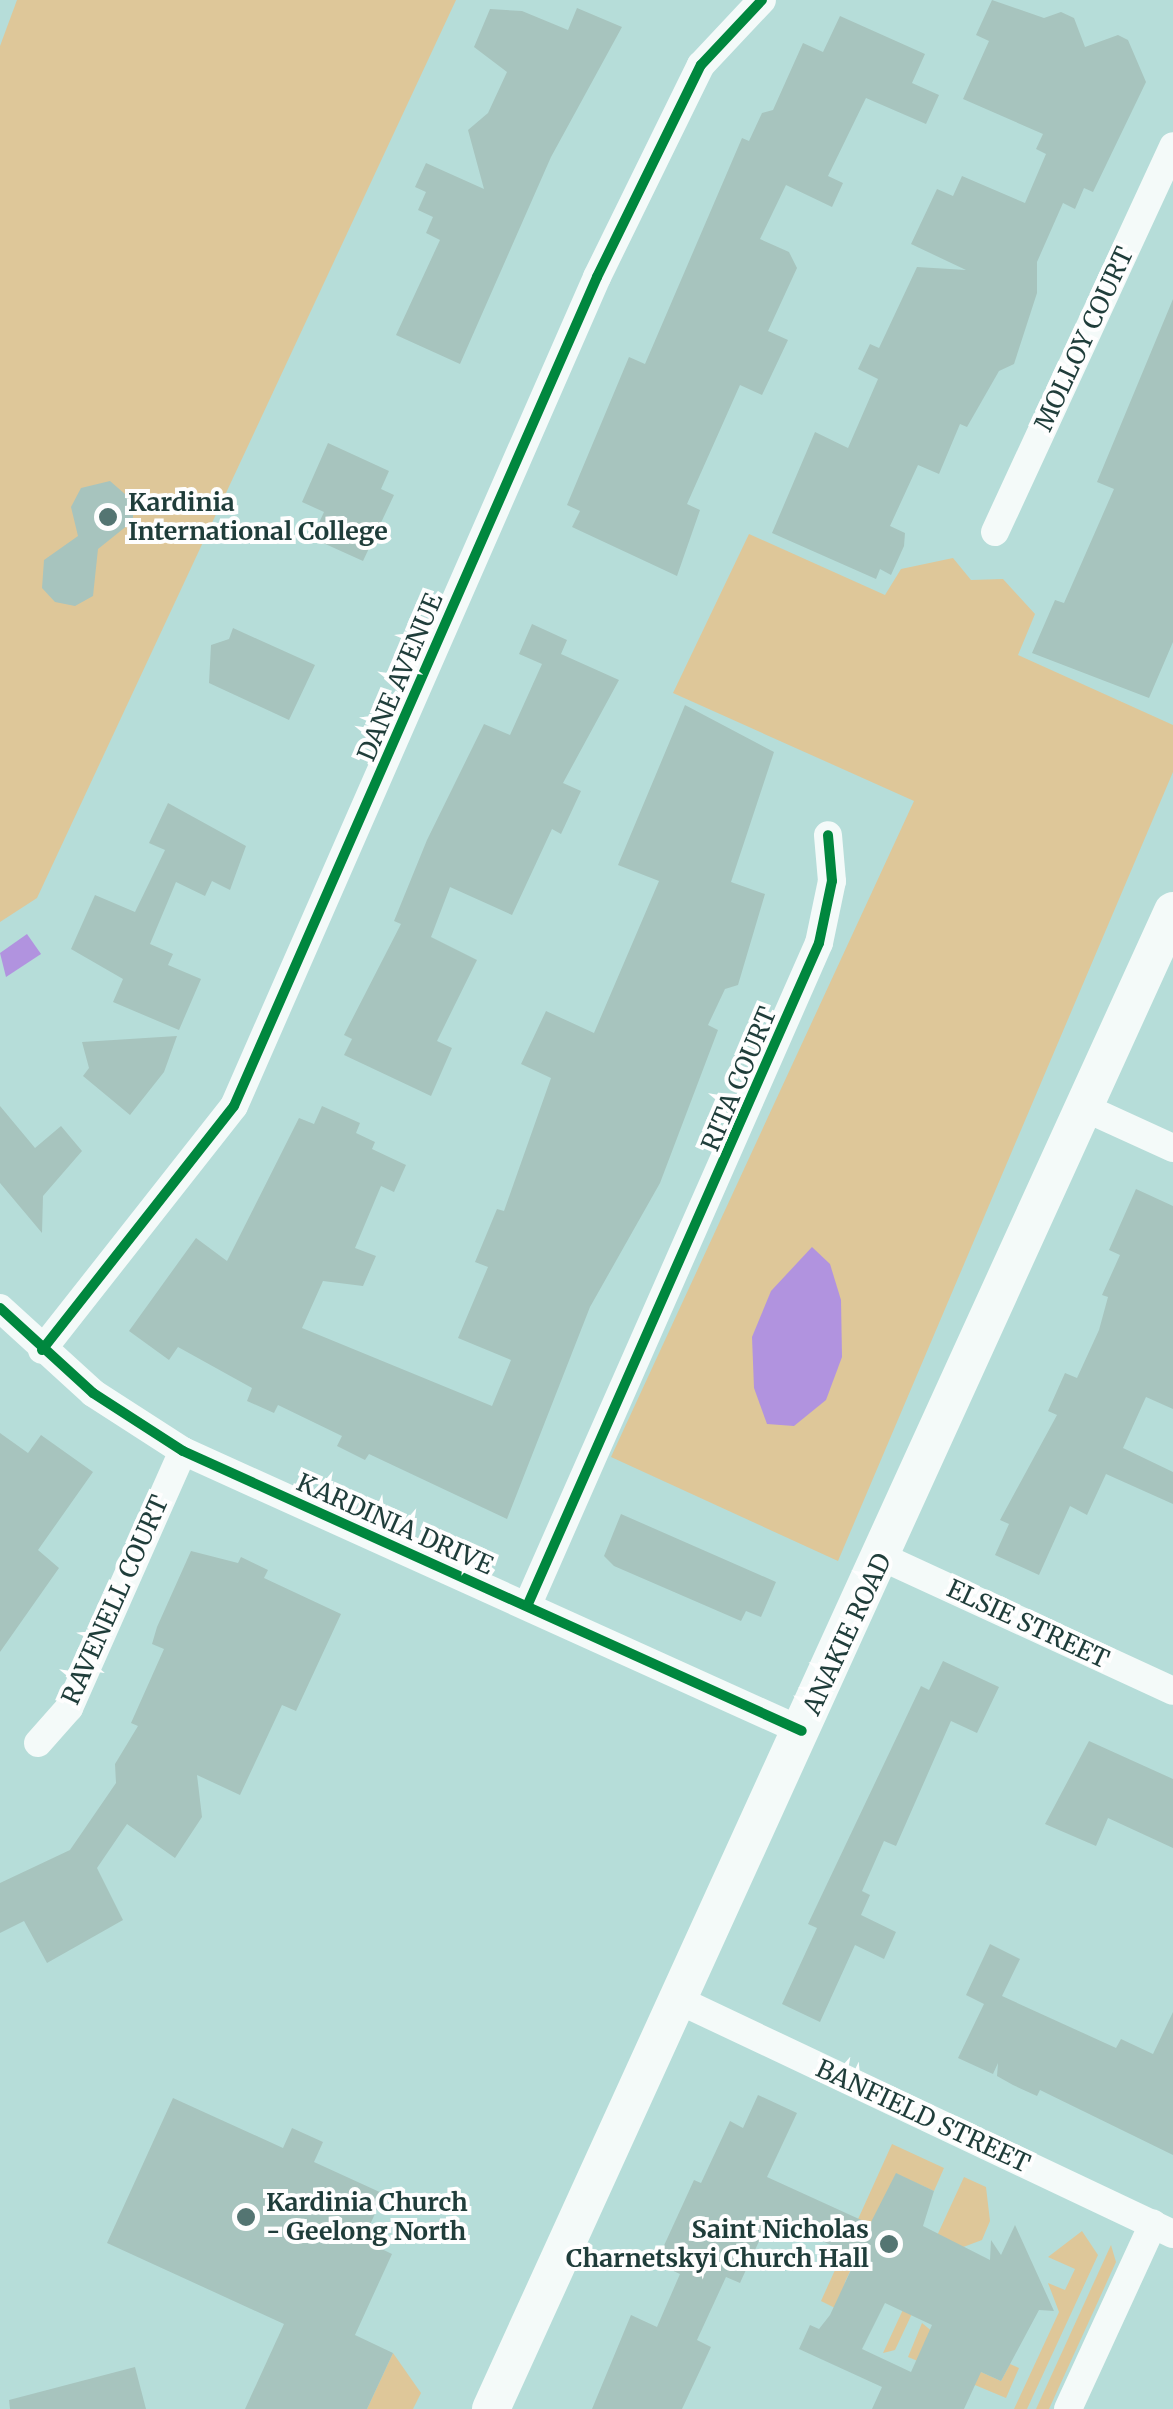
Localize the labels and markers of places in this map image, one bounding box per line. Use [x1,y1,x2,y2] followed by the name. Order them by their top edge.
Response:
[128,488,388,547] place label: Kardinia International College
[97,506,119,528] marker: Kardinia International College
[266,2188,468,2247] place label: Kardinia Church - Geelong North
[235,2206,257,2228] marker: Kardinia Church - Geelong North
[566,2215,869,2274] place label: Saint Nicholas Charnetskyi Church Hall
[878,2233,900,2255] marker: Saint Nicholas Charnetskyi Church Hall

